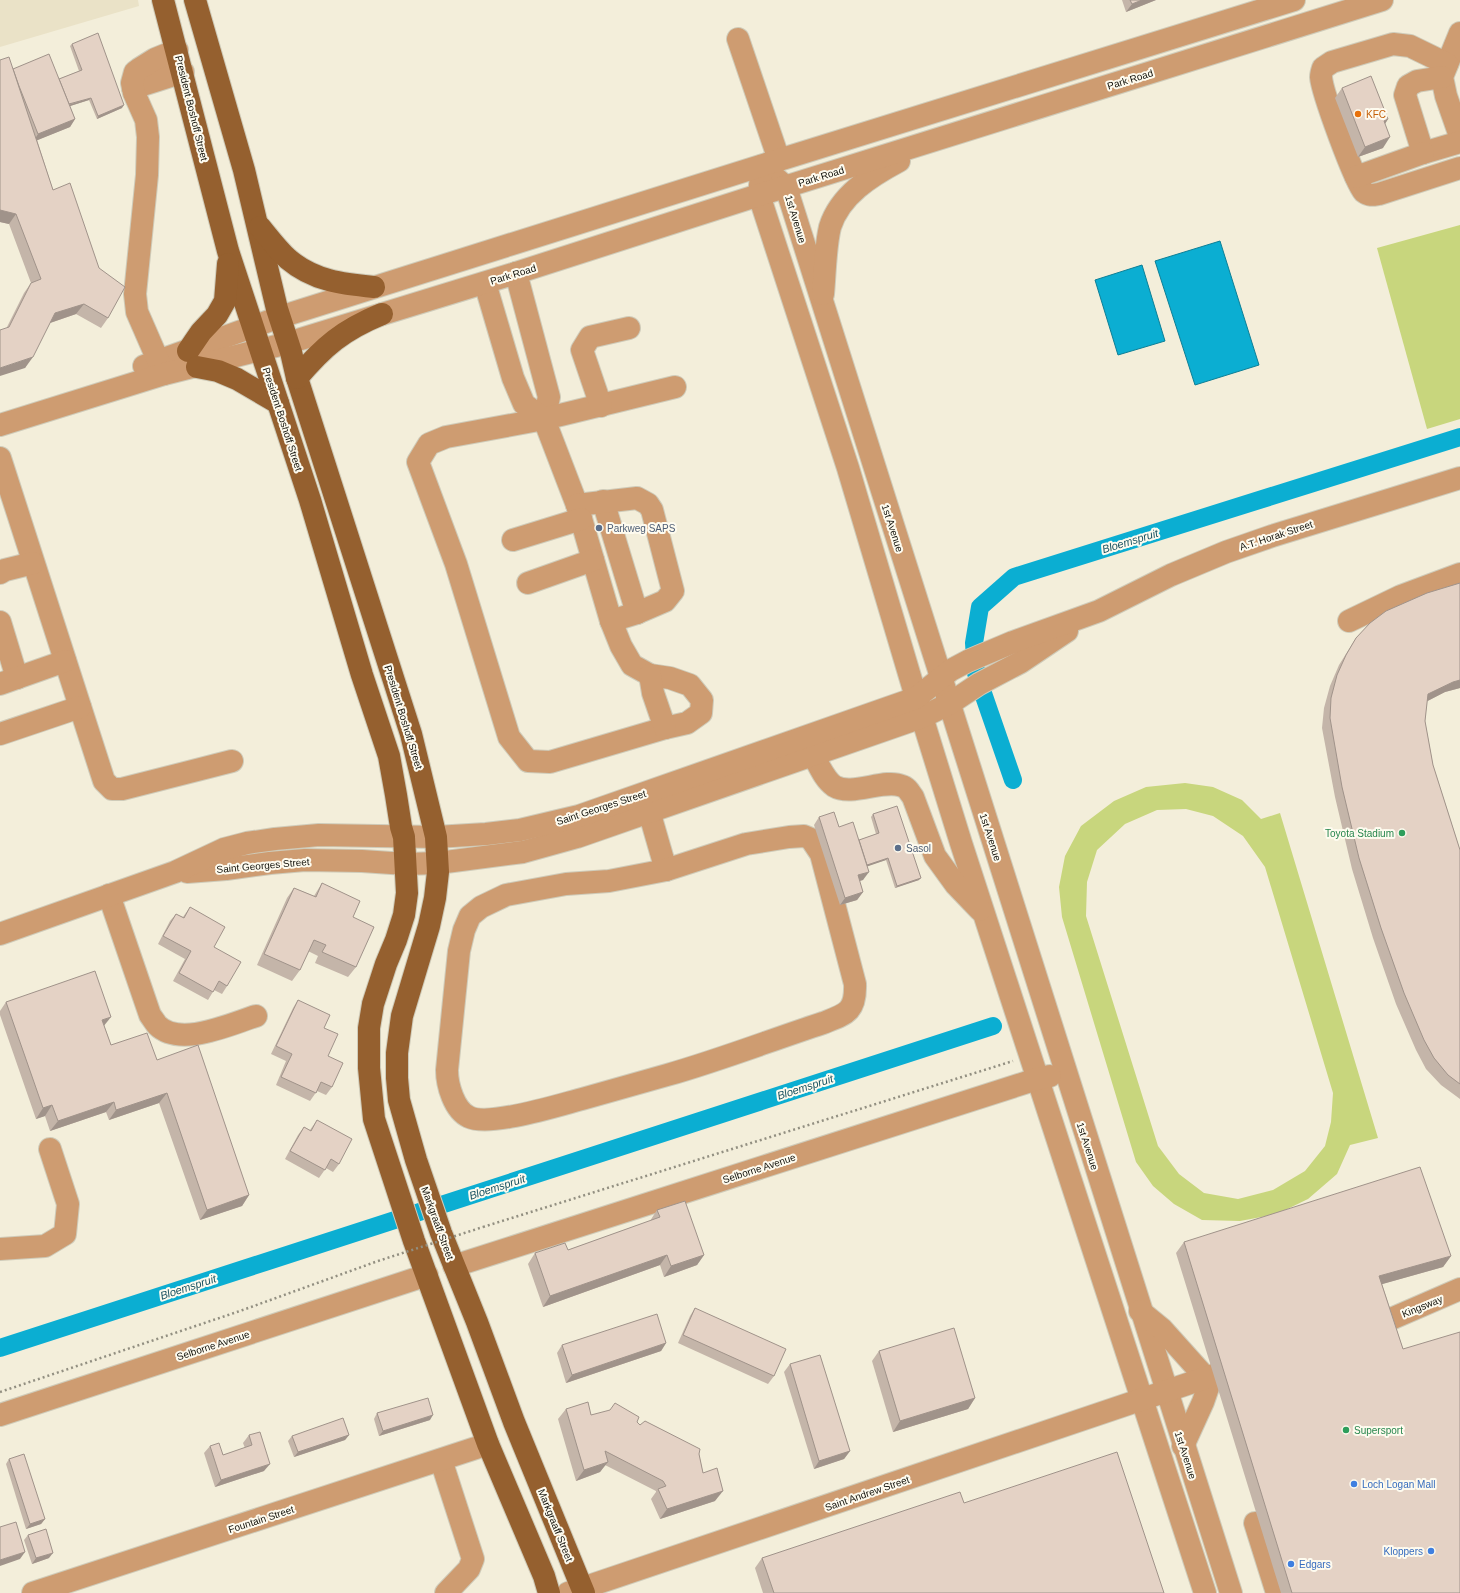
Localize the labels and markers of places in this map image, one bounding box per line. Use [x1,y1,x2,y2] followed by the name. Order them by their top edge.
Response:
[1353,109,1363,119] marker: KFC
[1366,109,1386,120] place label: KFC
[594,523,604,533] marker: Parkweg SAPS
[607,523,676,534] place label: Parkweg SAPS
[1325,828,1394,839] place label: Toyota Stadium
[1397,828,1407,838] marker: Toyota Stadium
[893,843,903,853] marker: Sasol
[906,843,931,854] place label: Sasol
[1341,1425,1351,1435] marker: Supersport
[1354,1425,1403,1436] place label: Supersport
[1349,1479,1359,1489] marker: Loch Logan Mall
[1362,1479,1435,1490] place label: Loch Logan Mall
[1384,1546,1423,1557] place label: Kloppers
[1426,1546,1436,1556] marker: Kloppers
[1286,1559,1296,1569] marker: Edgars
[1299,1559,1331,1570] place label: Edgars

